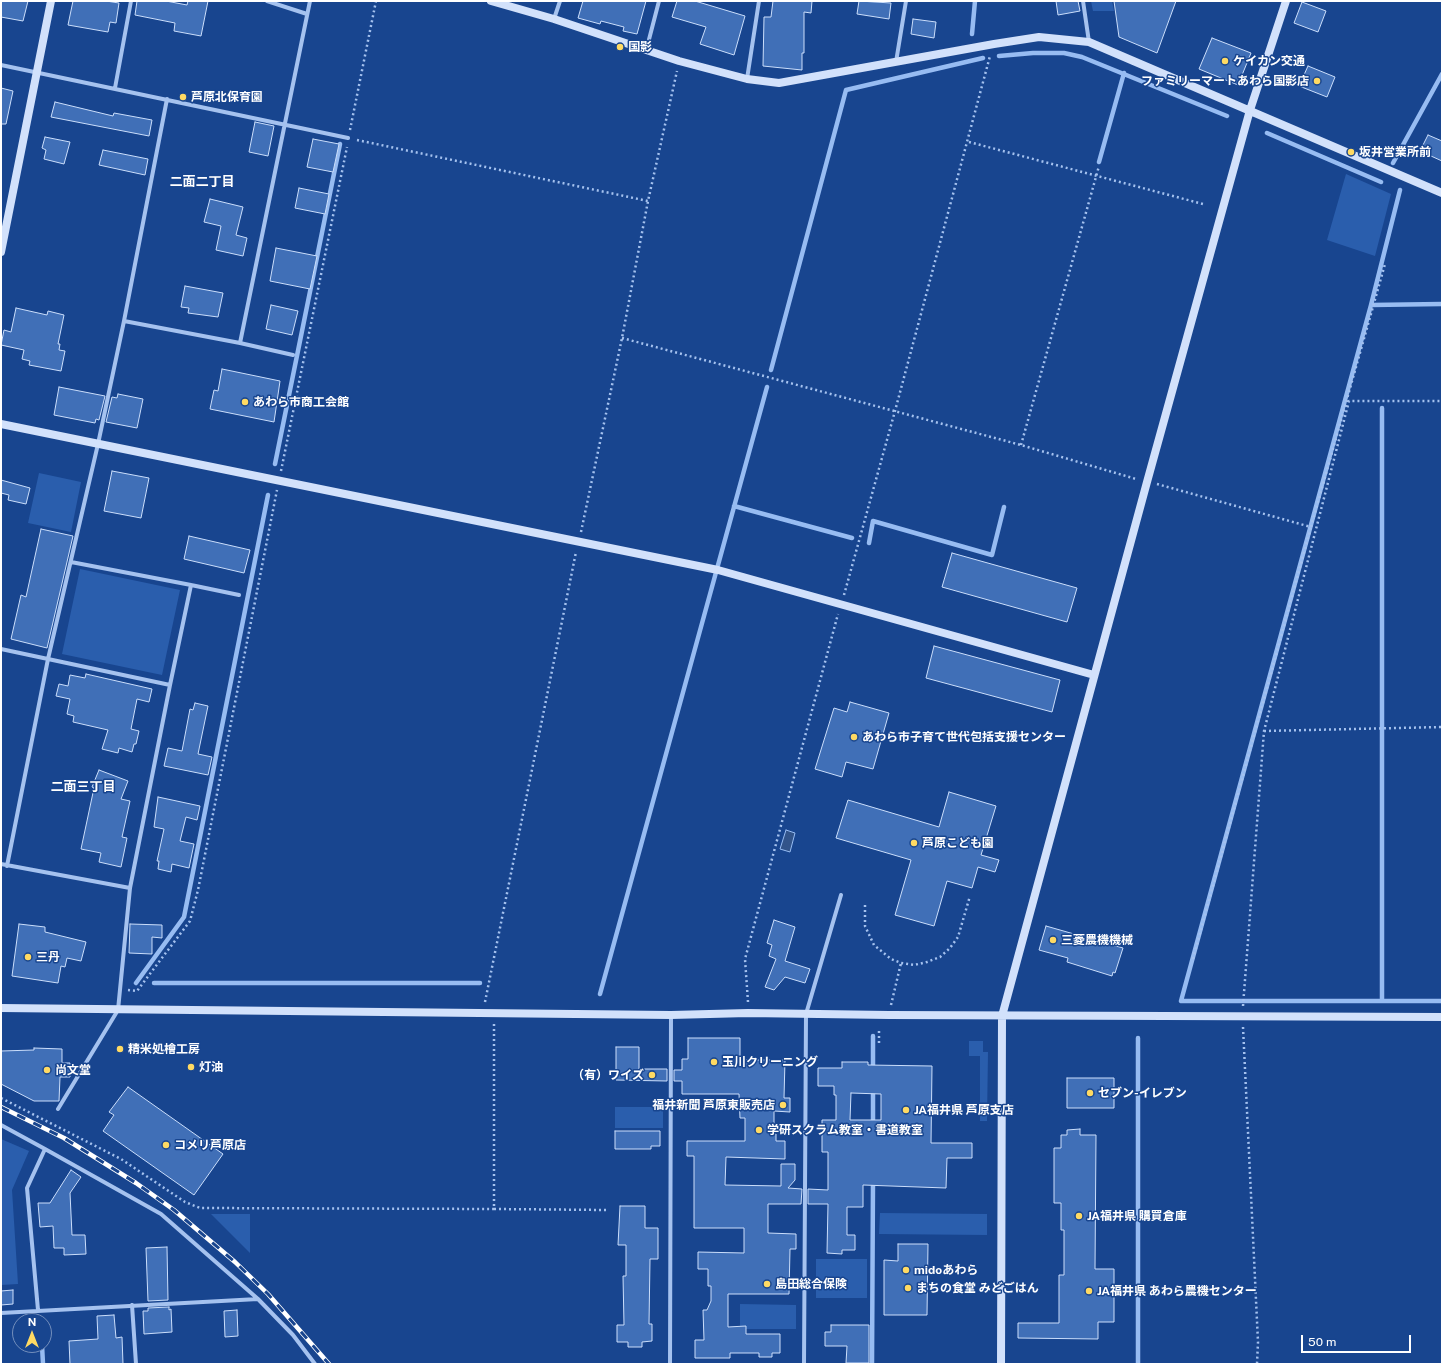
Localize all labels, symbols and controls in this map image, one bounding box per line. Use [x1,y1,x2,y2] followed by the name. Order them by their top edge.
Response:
[628,40,652,54] place label: 国影
[615,42,625,52] marker: 国影
[1233,54,1305,68] place label: ケイカン交通
[1220,56,1230,66] marker: ケイカン交通
[1141,74,1309,88] place label: ファミリーマートあわら国影店
[1312,76,1322,86] marker: ファミリーマートあわら国影店
[191,90,263,104] place label: 芦原北保育園
[178,92,188,102] marker: 芦原北保育園
[1359,145,1431,159] place label: 坂井営業所前
[1346,147,1356,157] marker: 坂井営業所前
[170,174,234,190] district label: 二面二丁目
[253,395,349,409] place label: あわら市商工会館
[240,397,250,407] marker: あわら市商工会館
[862,730,1066,744] place label: あわら市子育て世代包括支援センター
[849,732,859,742] marker: あわら市子育て世代包括支援センター
[51,779,115,795] district label: 二面三丁目
[922,836,994,850] place label: 芦原こども園
[909,838,919,848] marker: 芦原こども園
[1061,933,1133,947] place label: 三菱農機機械
[1048,935,1058,945] marker: 三菱農機機械
[36,950,60,964] place label: 三丹
[23,952,33,962] marker: 三丹
[128,1042,200,1056] place label: 精米処檜工房
[115,1044,125,1054] marker: 精米処檜工房
[722,1055,818,1069] place label: 玉川クリーニング
[709,1057,719,1067] marker: 玉川クリーニング
[199,1060,223,1074] place label: 灯油
[186,1062,196,1072] marker: 灯油
[55,1063,91,1077] place label: 尚文堂
[42,1065,52,1075] marker: 尚文堂
[572,1068,644,1082] place label: （有）ワイズ
[647,1070,657,1080] marker: （有）ワイズ
[1098,1086,1187,1100] place label: セブン-イレブン
[1085,1088,1095,1098] marker: セブン-イレブン
[652,1098,775,1112] place label: 福井新聞 芦原東販売店
[778,1100,788,1110] marker: 福井新聞 芦原東販売店
[914,1103,1014,1117] place label: JA福井県 芦原支店
[901,1105,911,1115] marker: JA福井県 芦原支店
[767,1123,923,1137] place label: 学研スクラム教室・書道教室
[754,1125,764,1135] marker: 学研スクラム教室・書道教室
[174,1138,246,1152] place label: コメリ芦原店
[161,1140,171,1150] marker: コメリ芦原店
[1087,1209,1187,1223] place label: JA福井県 購買倉庫
[1074,1211,1084,1221] marker: JA福井県 購買倉庫
[914,1263,978,1277] place label: midoあわら
[901,1265,911,1275] marker: midoあわら
[775,1277,847,1291] place label: 島田総合保険
[762,1279,772,1289] marker: 島田総合保険
[916,1281,1039,1295] place label: まちの食堂 みどごはん
[903,1283,913,1293] marker: まちの食堂 みどごはん
[1097,1284,1257,1298] place label: JA福井県 あわら農機センター
[1084,1286,1094,1296] marker: JA福井県 あわら農機センター
[12,1313,52,1353] north arrow
[28,1316,36,1328] text: N
[1303,1327,1413,1353] scale bar
[1308,1335,1336,1349] text: 50 m

